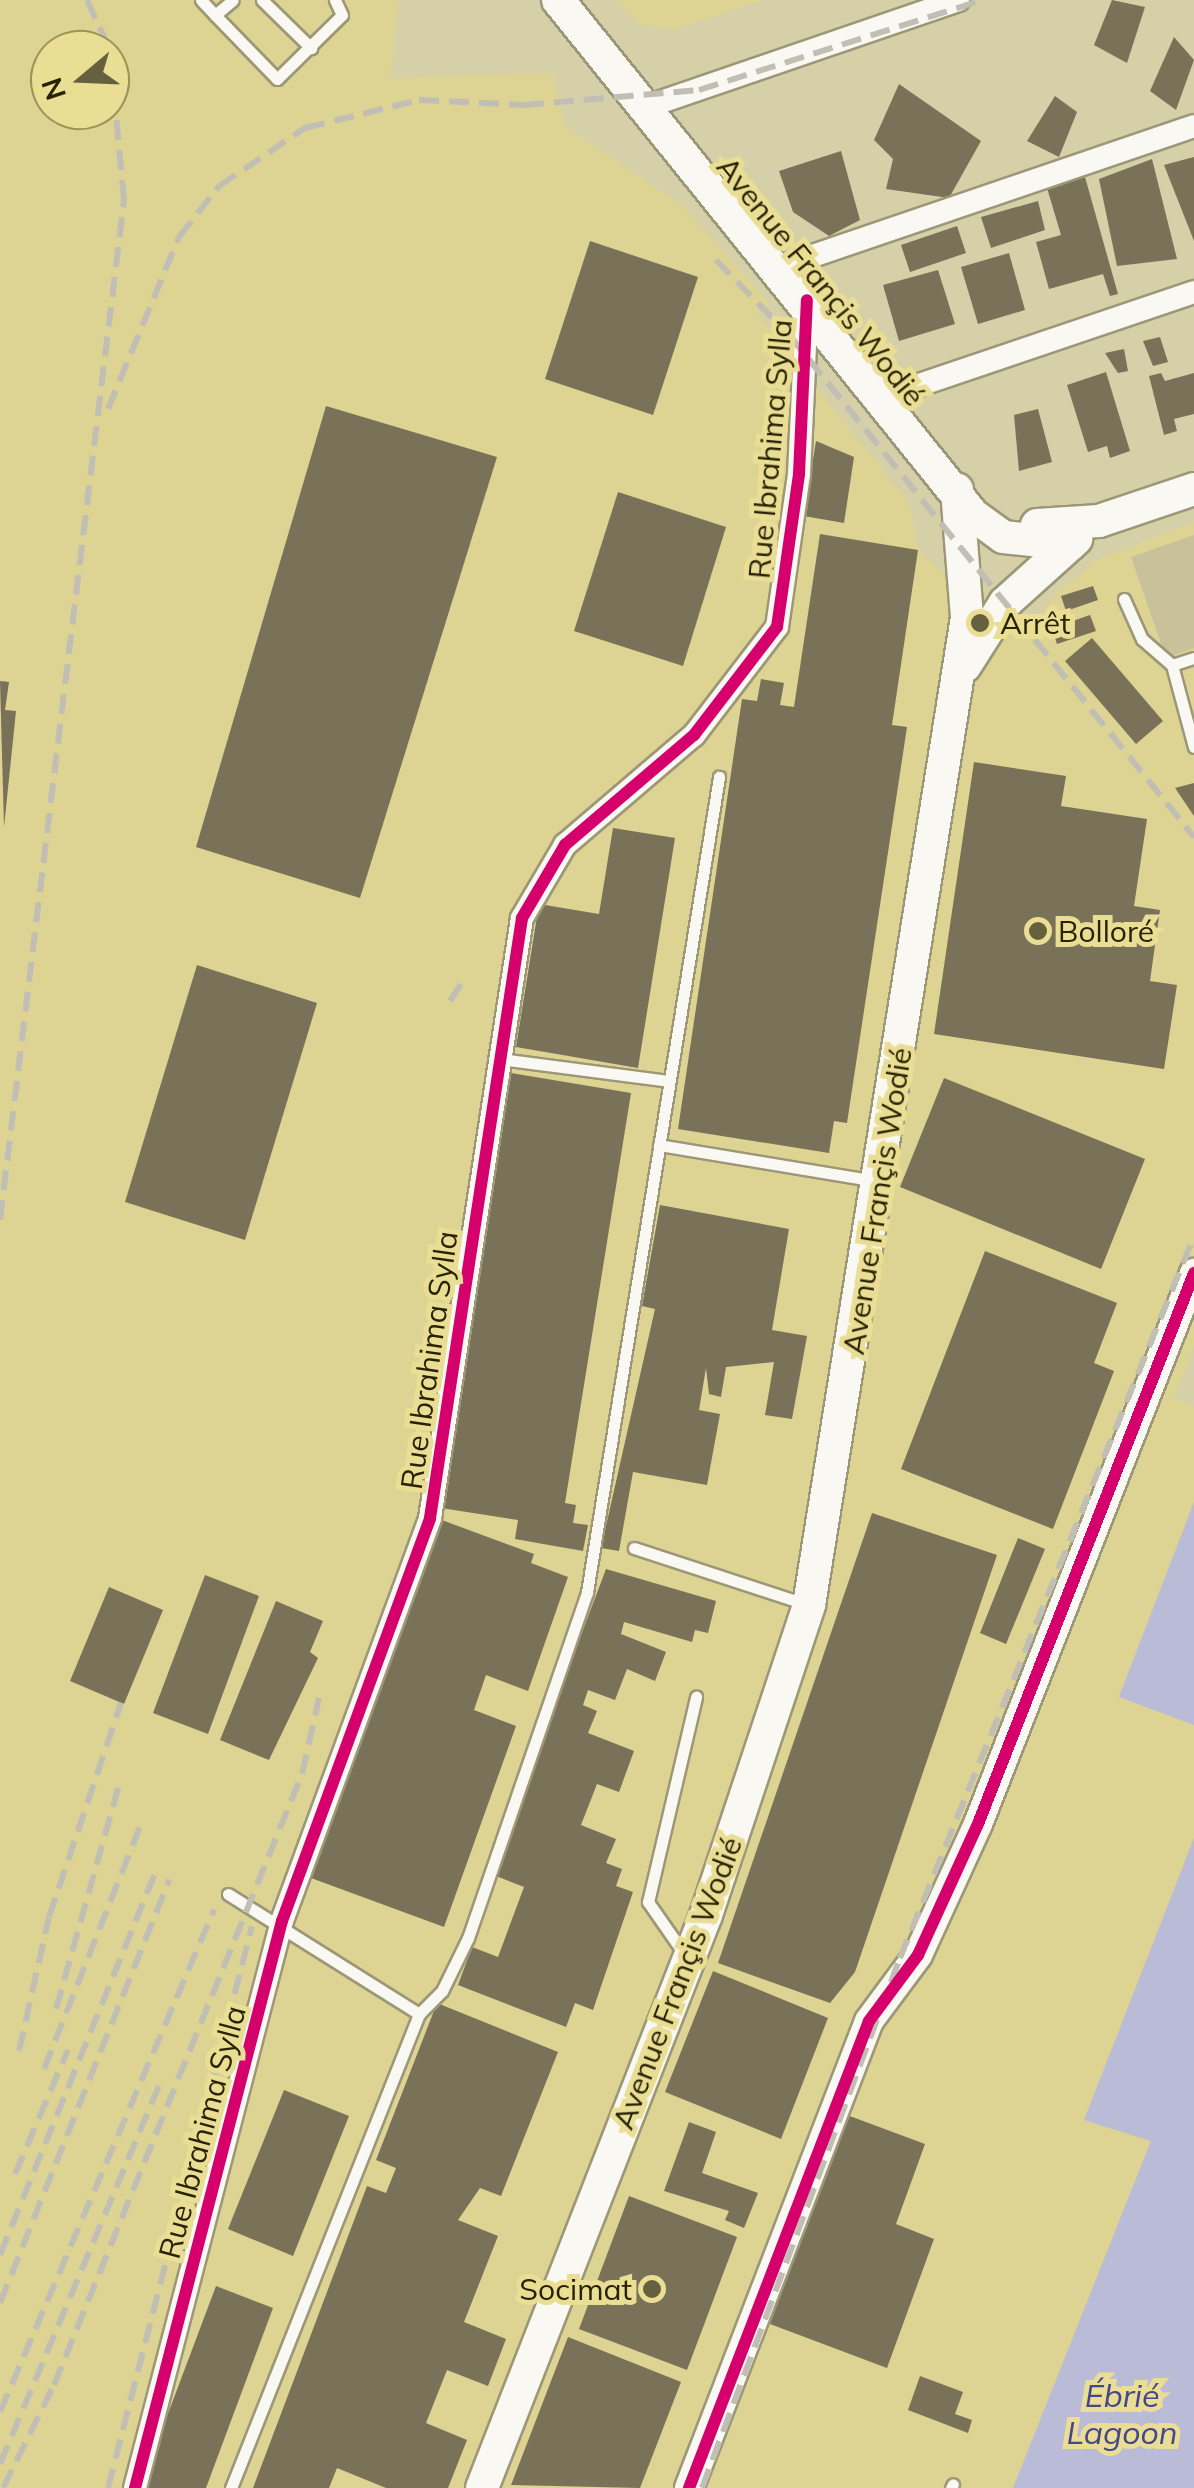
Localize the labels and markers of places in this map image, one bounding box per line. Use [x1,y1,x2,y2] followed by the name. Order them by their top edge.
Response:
[1000,605,1070,641] place label: Arrêt
[969,612,991,634] marker: Arrêt
[1058,913,1154,949] place label: Bolloré
[1027,920,1049,942] marker: Bolloré
[519,2271,632,2307] place label: Socimat
[641,2278,663,2300] marker: Socimat

